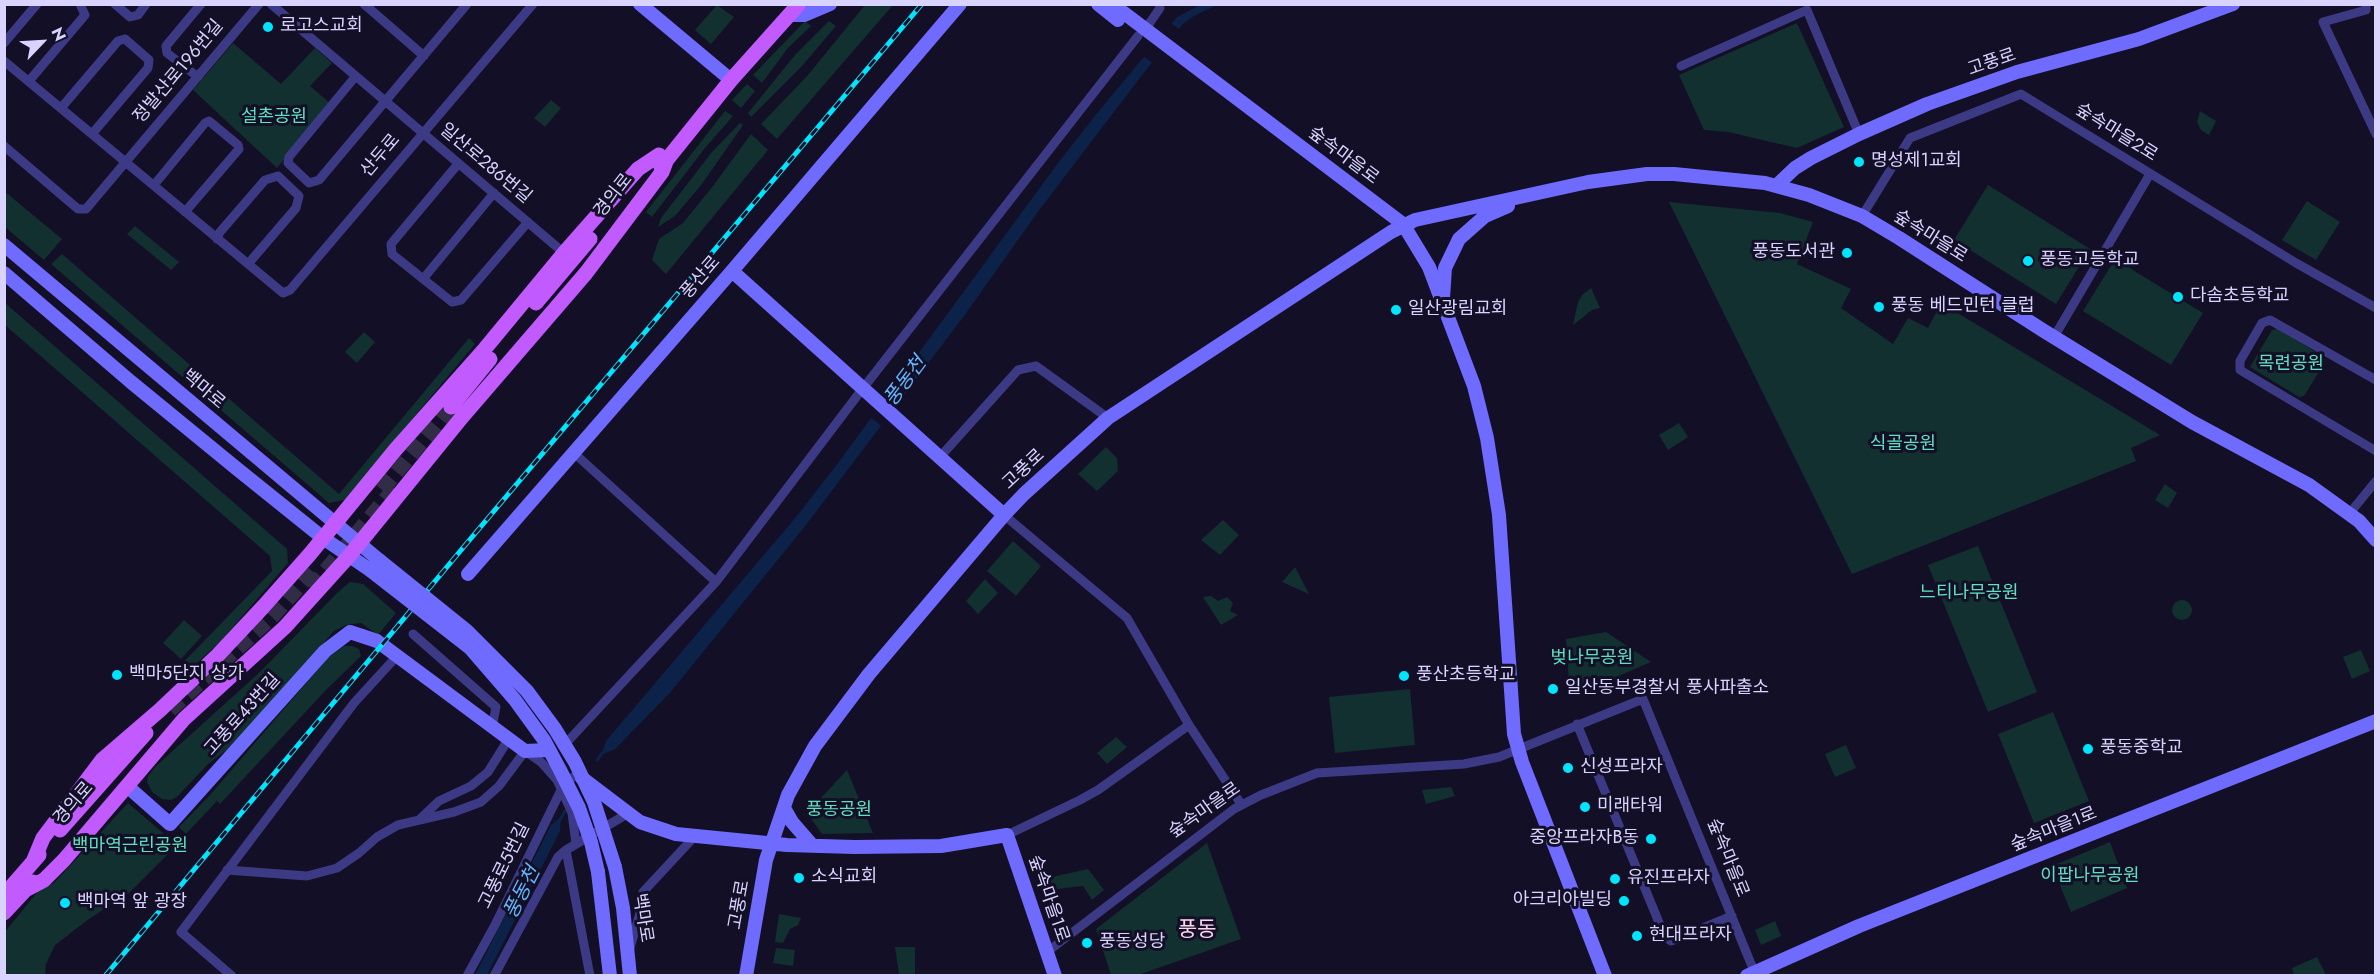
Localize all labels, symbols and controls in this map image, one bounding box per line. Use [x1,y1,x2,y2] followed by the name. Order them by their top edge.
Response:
[12,12,72,72] north arrow
[130,16,228,128] street label: 정발산로196번길
[280,16,363,38] place label: 로고스교회
[261,20,275,34] marker: 로고스교회
[46,24,72,45] text: N
[1965,45,2019,81] street label: 고풍로
[2071,99,2161,167] street label: 숲속마을2로
[241,107,307,129] park label: 설촌공원
[435,119,535,209] street label: 일산로286번길
[1303,122,1383,190] street label: 숲속마을로
[357,130,405,182] street label: 산두로
[1871,151,1962,173] place label: 명성제1교회
[1852,155,1866,169] marker: 명성제1교회
[590,170,638,222] street label: 경의로
[1889,206,1971,268] street label: 숲속마을로
[1752,242,1835,264] place label: 풍동도서관
[1840,246,1854,260] marker: 풍동도서관
[2040,250,2139,272] place label: 풍동고등학교
[677,252,725,304] street label: 풍산로
[2021,254,2035,268] marker: 풍동고등학교
[2190,286,2289,308] place label: 다솜초등학교
[2171,290,2185,304] marker: 다솜초등학교
[1891,296,2034,318] place label: 풍동 베드민턴 클럽
[1408,299,1507,321] place label: 일산광림교회
[1872,300,1886,314] marker: 풍동 베드민턴 클럽
[1389,303,1403,317] marker: 일산광림교회
[880,353,932,411] water label: 풍동천
[2258,354,2324,376] park label: 목련공원
[177,366,229,414] street label: 백마로
[1870,434,1936,456] park label: 식골공원
[998,445,1050,495] street label: 고풍로
[1919,583,2019,605] park label: 느티나무공원
[1551,648,1633,670] park label: 벚나무공원
[129,664,244,686] place label: 백마5단지 상가
[1416,665,1515,687] place label: 풍산초등학교
[110,668,124,682] marker: 백마5단지 상가
[200,669,286,761] street label: 고풍로43번길
[1397,669,1411,683] marker: 풍산초등학교
[1565,678,1769,700] place label: 일산동부경찰서 풍사파출소
[1546,682,1560,696] marker: 일산동부경찰서 풍사파출소
[2100,738,2183,760] place label: 풍동중학교
[2081,742,2095,756] marker: 풍동중학교
[1580,757,1663,779] place label: 신성프라자
[1561,761,1575,775] marker: 신성프라자
[50,778,98,830] street label: 경의로
[1165,778,1245,844] street label: 숲속마을로
[1597,796,1663,818] place label: 미래타워
[806,800,872,822] park label: 풍동공원
[1578,800,1592,814] marker: 미래타워
[2008,803,2100,857] street label: 숲속마을1로
[1701,816,1753,900] street label: 숲속마을로
[475,819,535,913] street label: 고풍로5번길
[1530,828,1639,850] place label: 중앙프라자B동
[1644,832,1658,846] marker: 중앙프라자B동
[72,836,188,858] park label: 백마역근린공원
[1023,853,1073,945] street label: 숲속마을1로
[500,863,546,923] water label: 풍동천
[2040,866,2140,888] park label: 이팝나무공원
[811,867,877,889] place label: 소식교회
[1627,868,1710,890] place label: 유진프라자
[792,871,806,885] marker: 소식교회
[1608,872,1622,886] marker: 유진프라자
[725,879,755,931] street label: 고풍로
[1513,890,1612,912] place label: 아크리아빌딩
[77,892,187,914] place label: 백마역 앞 광장
[627,892,657,944] street label: 백마로
[1617,894,1631,908] marker: 아크리아빌딩
[58,896,72,910] marker: 백마역 앞 광장
[1178,918,1216,944] district label: 풍동
[1649,925,1732,947] place label: 현대프라자
[1630,929,1644,943] marker: 현대프라자
[1099,932,1165,954] place label: 풍동성당
[1080,936,1094,950] marker: 풍동성당

